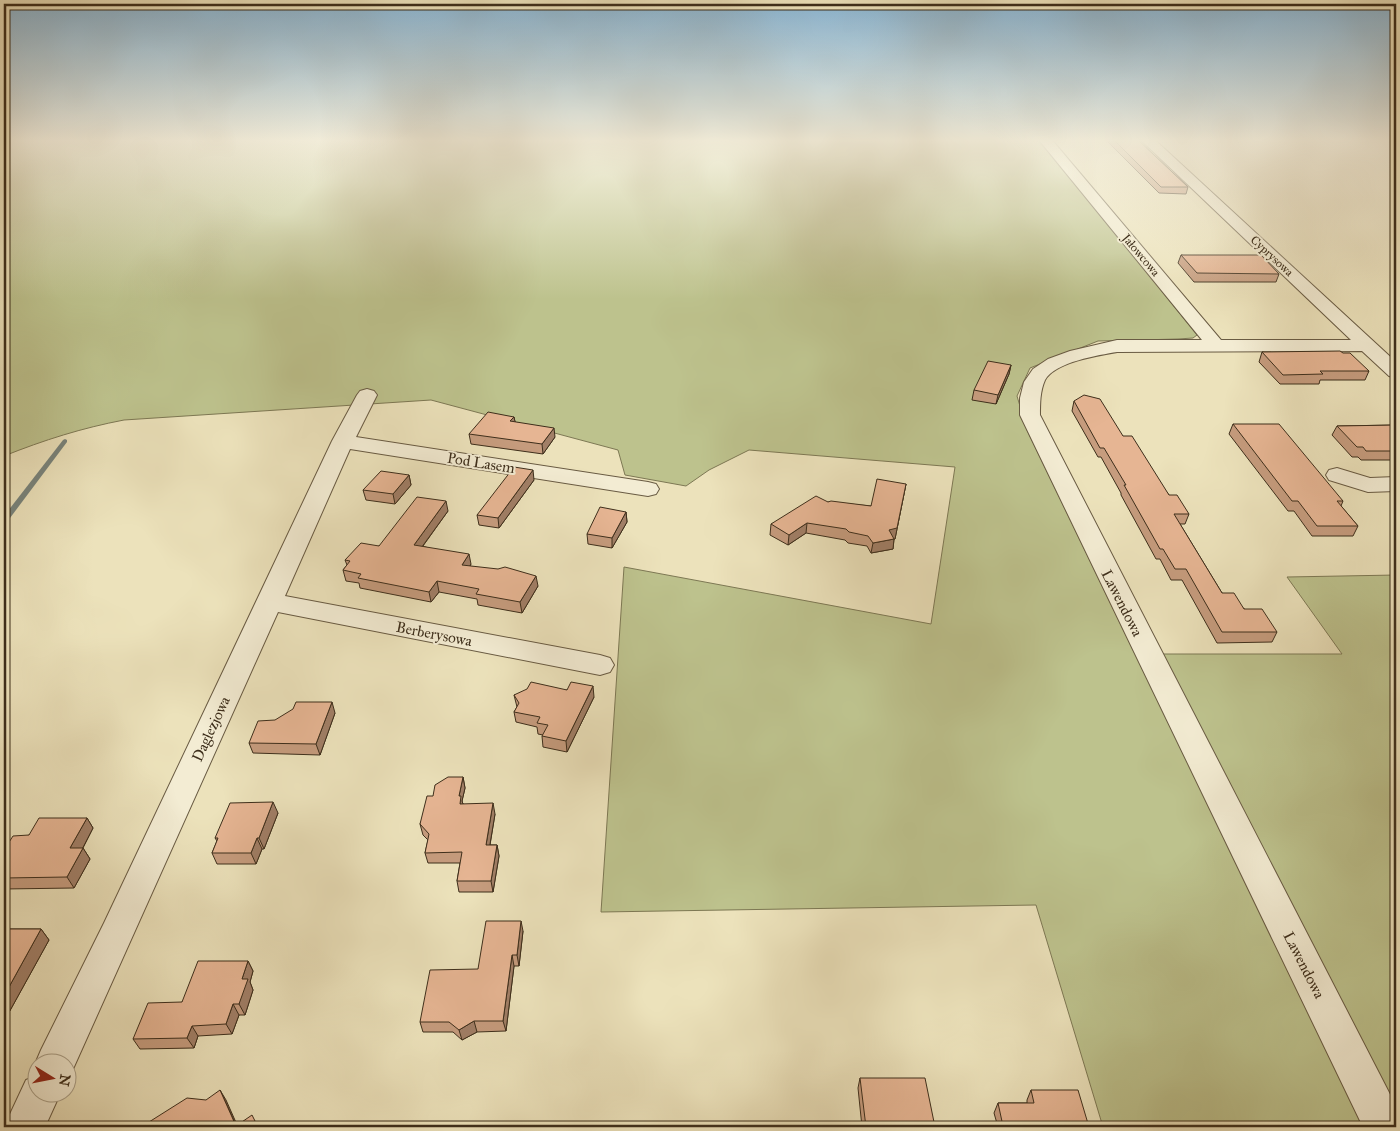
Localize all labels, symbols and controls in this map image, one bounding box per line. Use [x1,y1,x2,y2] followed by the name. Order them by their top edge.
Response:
[1117,230,1163,280] street label: Jałowcowa
[1248,233,1297,280] street label: Cyprysowa
[446,449,517,477] street label: Pod Lasem
[1097,567,1147,640] street label: Lawendowa
[394,618,474,650] street label: Berberysowa
[188,693,234,764] street label: Daglezjowa
[1279,929,1329,1002] street label: Lawendowa
[28,1054,78,1104] north arrow
[55,1073,74,1088] text: N

